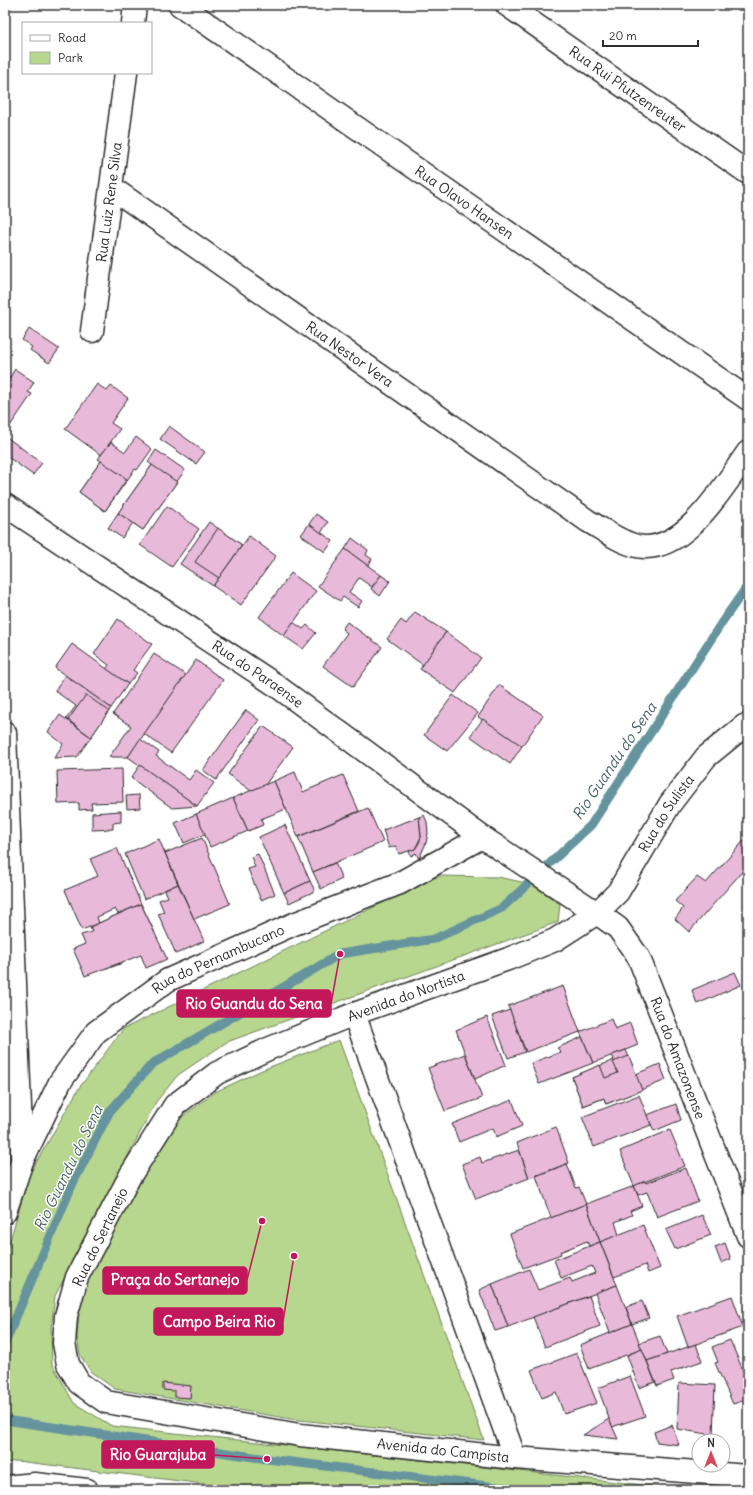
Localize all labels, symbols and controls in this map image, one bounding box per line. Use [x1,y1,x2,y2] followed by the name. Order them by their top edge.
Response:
[22,22,152,74] legend
[603,22,698,48] scale bar
[609,28,637,43] text: 20 m
[58,30,86,45] text: Road
[566,42,690,136] street label: Rua Rui Pfutzenreuter
[58,50,83,65] text: Park
[92,141,126,263] street label: Rua Luiz Rene Silva
[411,162,517,243] street label: Rua Olavo Hansen
[302,317,397,391] street label: Rua Nestor Vera
[209,636,307,712] street label: Rua do Paraense
[568,698,661,823] water label: Rio Guandu do Sena
[634,771,698,856] street label: Rua do Sulista
[148,920,287,998] street label: Rua do Pernambucano
[345,966,467,1026] street label: Avenida do Nortista
[177,990,331,1017] callout: Rio Guandu do Sena
[185,994,323,1013] text: Rio Guandu do Sena
[646,995,710,1121] street label: Rua do Amazonense
[29,1101,107,1234] water label: Rio Guandu do Sena
[68,1184,132,1290] street label: Rua do Sertanejo
[103,1267,247,1294] callout: Praça do Sertanejo
[111,1270,240,1290] text: Praça do Sertanejo
[154,1308,283,1335] callout: Campo Beira Rio
[163,1312,276,1332] text: Campo Beira Rio
[691,1433,731,1473] north arrow
[376,1434,510,1466] street label: Avenida do Campista
[707,1436,715,1450] text: N
[102,1441,214,1468] callout: Rio Guarajuba
[110,1445,207,1464] text: Rio Guarajuba

